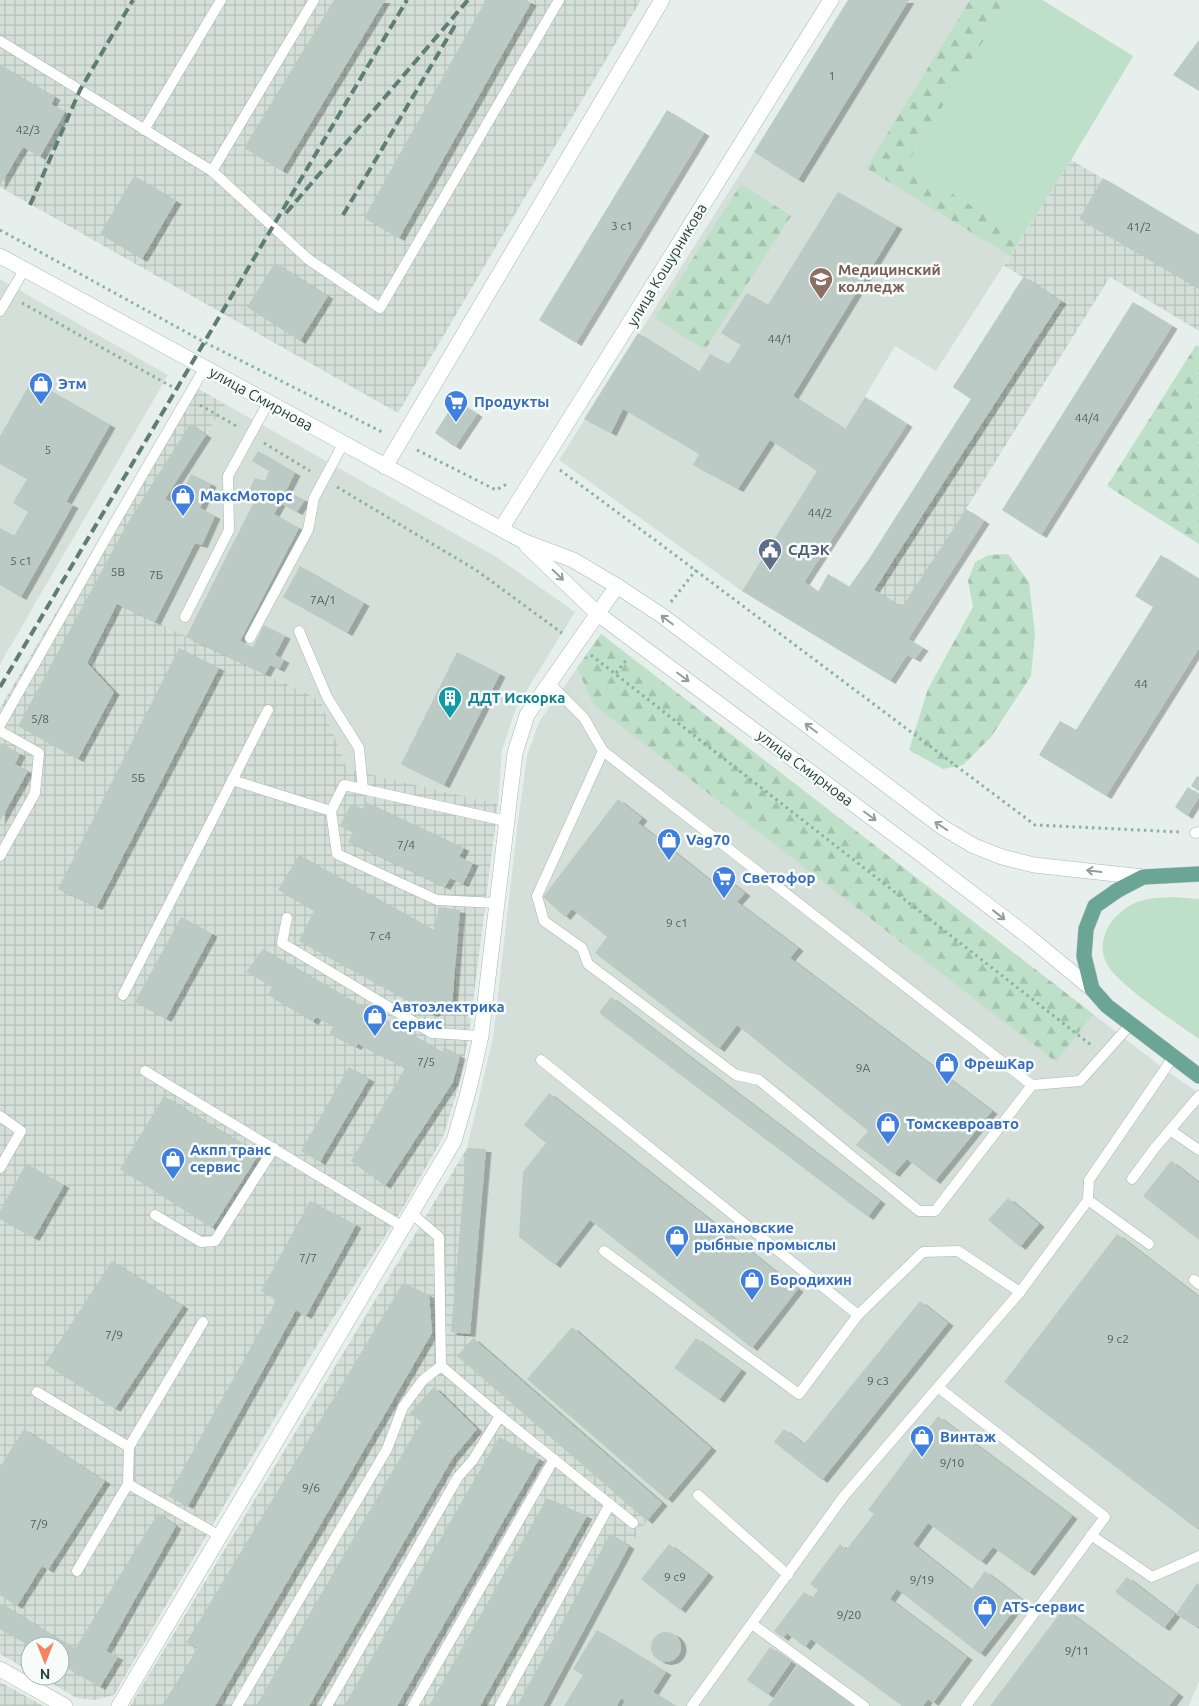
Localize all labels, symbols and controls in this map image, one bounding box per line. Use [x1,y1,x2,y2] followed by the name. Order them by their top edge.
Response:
[829,69,835,82] house number: 1
[16,123,40,136] house number: 42/3
[623,200,710,329] street label: улица Кошурникова
[611,219,633,232] house number: 3 с1
[1127,220,1151,233] house number: 41/2
[838,261,941,295] place label: Медицинский колледж
[808,266,834,300] school or university icon: Медицинский колледж
[768,332,792,345] house number: 44/1
[206,363,316,434] street label: улица Смирнова
[28,371,54,405] shop icon: Этм
[58,375,87,392] place label: Этм
[443,389,469,423] supermarket icon: Продукты
[474,393,549,410] place label: Продукты
[1075,411,1100,424] house number: 44/4
[45,443,51,456] house number: 5
[170,483,196,517] shop icon: МаксМоторс
[200,487,292,504] place label: МаксМоторс
[808,506,832,519] house number: 44/2
[757,537,783,571] public building icon: СДЭК
[788,541,830,558] place label: СДЭК
[10,554,32,567] house number: 5 с1
[111,565,125,578] house number: 5В
[149,568,163,581] house number: 7Б
[551,569,564,581] one-way arrow
[310,593,336,606] house number: 7А/1
[661,614,674,625] one-way arrow
[676,672,690,682] one-way arrow
[1134,677,1148,690] house number: 44
[437,685,463,719] building icon: ДДТ Искорка
[468,689,565,706] place label: ДДТ Искорка
[31,712,49,725] house number: 5/8
[804,723,818,733] one-way arrow
[754,726,857,809] street label: улица Смирнова
[131,771,145,784] house number: 5Б
[863,811,877,821] one-way arrow
[934,821,948,831] one-way arrow
[656,827,682,861] shop icon: Vag70
[686,831,730,848] place label: Vag70
[397,838,415,851] house number: 7/4
[711,865,737,899] supermarket icon: Светофор
[1087,866,1103,876] one-way arrow
[742,869,815,886] place label: Светофор
[992,909,1005,920] one-way arrow
[666,916,688,929] house number: 9 с1
[369,929,391,942] house number: 7 с4
[392,998,505,1032] place label: Автоэлектрика сервис
[362,1003,388,1037] shop icon: Автоэлектрика сервис
[934,1051,960,1085] shop icon: ФрешКар
[417,1055,435,1068] house number: 7/5
[964,1055,1034,1072] place label: ФрешКар
[856,1061,870,1074] house number: 9А
[875,1111,901,1145] shop icon: Томскевроавто
[906,1115,1019,1132] place label: Томскевроавто
[190,1141,271,1175] place label: Акпп транс сервис
[160,1146,186,1180] shop icon: Акпп транс сервис
[694,1219,836,1253] place label: Шахановские рыбные промыслы
[664,1224,690,1258] shop icon: Шахановские рыбные промыслы
[299,1251,317,1264] house number: 7/7
[739,1267,765,1301] shop icon: Бородихин
[770,1271,852,1288] place label: Бородихин
[105,1328,123,1341] house number: 7/9
[1107,1332,1129,1345] house number: 9 с2
[867,1374,889,1387] house number: 9 с3
[909,1424,935,1458] shop icon: Винтаж
[940,1428,997,1445] place label: Винтаж
[940,1456,965,1469] house number: 9/10
[302,1481,320,1494] house number: 9/6
[30,1517,48,1530] house number: 7/9
[664,1570,686,1583] house number: 9 с9
[910,1573,934,1586] house number: 9/19
[972,1594,998,1628] shop icon: ATS-сервис
[1002,1598,1085,1615] place label: ATS-сервис
[837,1608,862,1621] house number: 9/20
[20,1636,70,1686] north arrow
[1065,1644,1089,1657] house number: 9/11
[40,1666,50,1682] text: N

